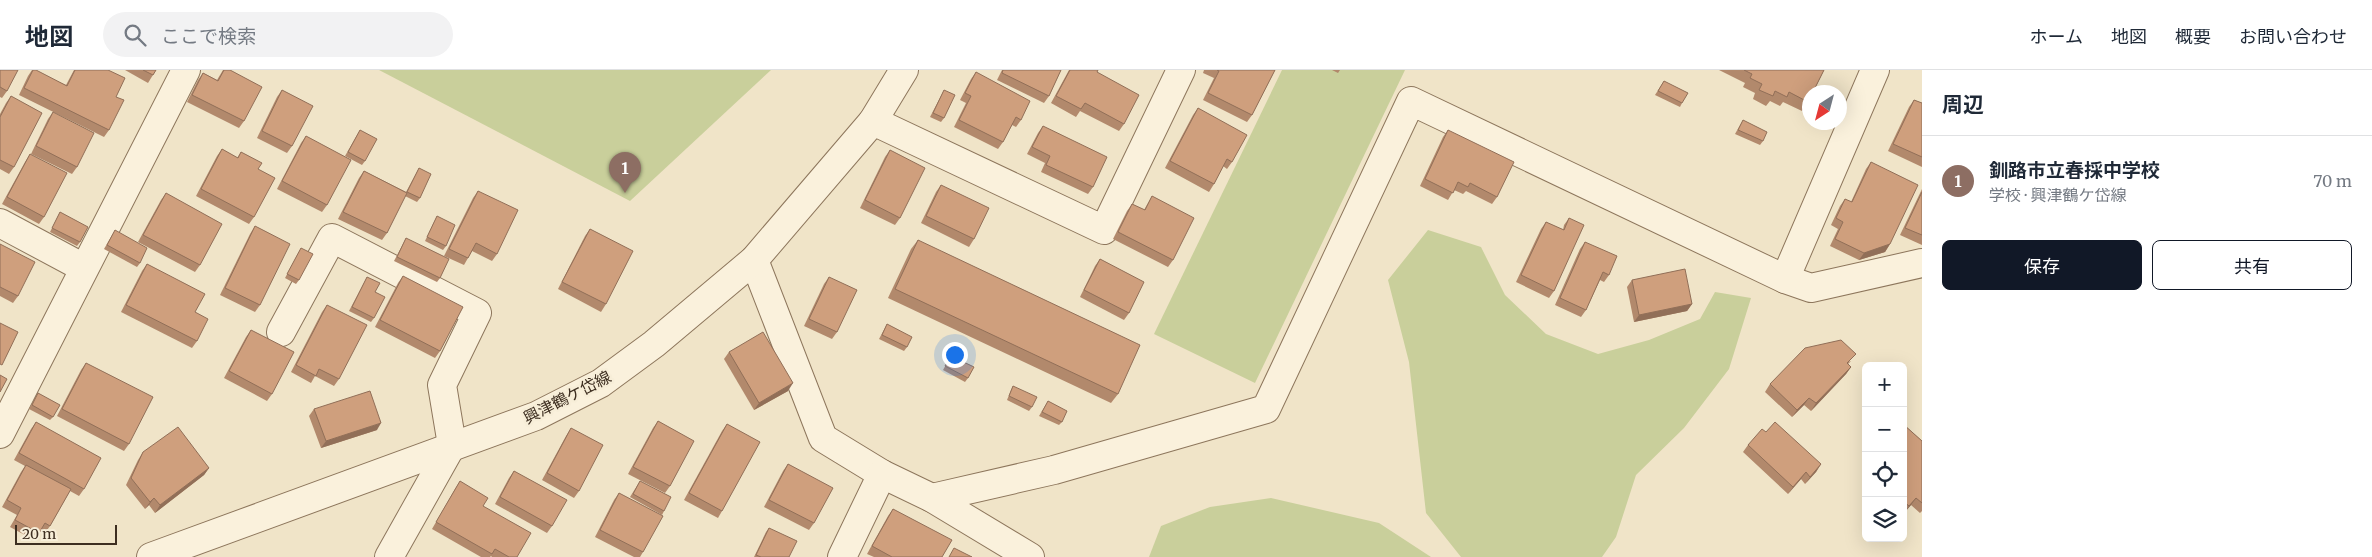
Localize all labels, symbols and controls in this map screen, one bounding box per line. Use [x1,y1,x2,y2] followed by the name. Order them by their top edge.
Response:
[103,12,453,57] search box
[25,21,73,52] text: 地図
[121,21,149,49] icon: search
[161,24,256,48] text: ここで検索
[2030,25,2083,48] text: ホーム
[2111,25,2147,48] text: 地図
[2175,25,2211,48] text: 概要
[2239,25,2347,48] text: お問い合わせ
[1802,85,1847,130] north arrow
[1942,91,1984,118] text: 周辺
[609,152,641,193] pin: 1
[1989,158,2160,182] text: 釧路市立春採中学校
[1954,171,1962,191] text: 1
[2313,171,2352,191] text: 70 m
[1989,185,2126,205] text: 学校 · 興津鶴ケ岱線
[1942,240,2142,290] button: 保存
[2152,240,2352,290] button: 共有
[942,342,968,368] your location
[1862,362,1907,542] map controls
[1862,362,1907,407] button: +
[520,366,614,428] street label: 興津鶴ケ岱線
[1862,407,1907,452] button: −
[1862,452,1907,497] button: locate
[1862,497,1907,542] button: layers
[15,522,118,545] scale bar
[22,525,56,543] text: 20 m

